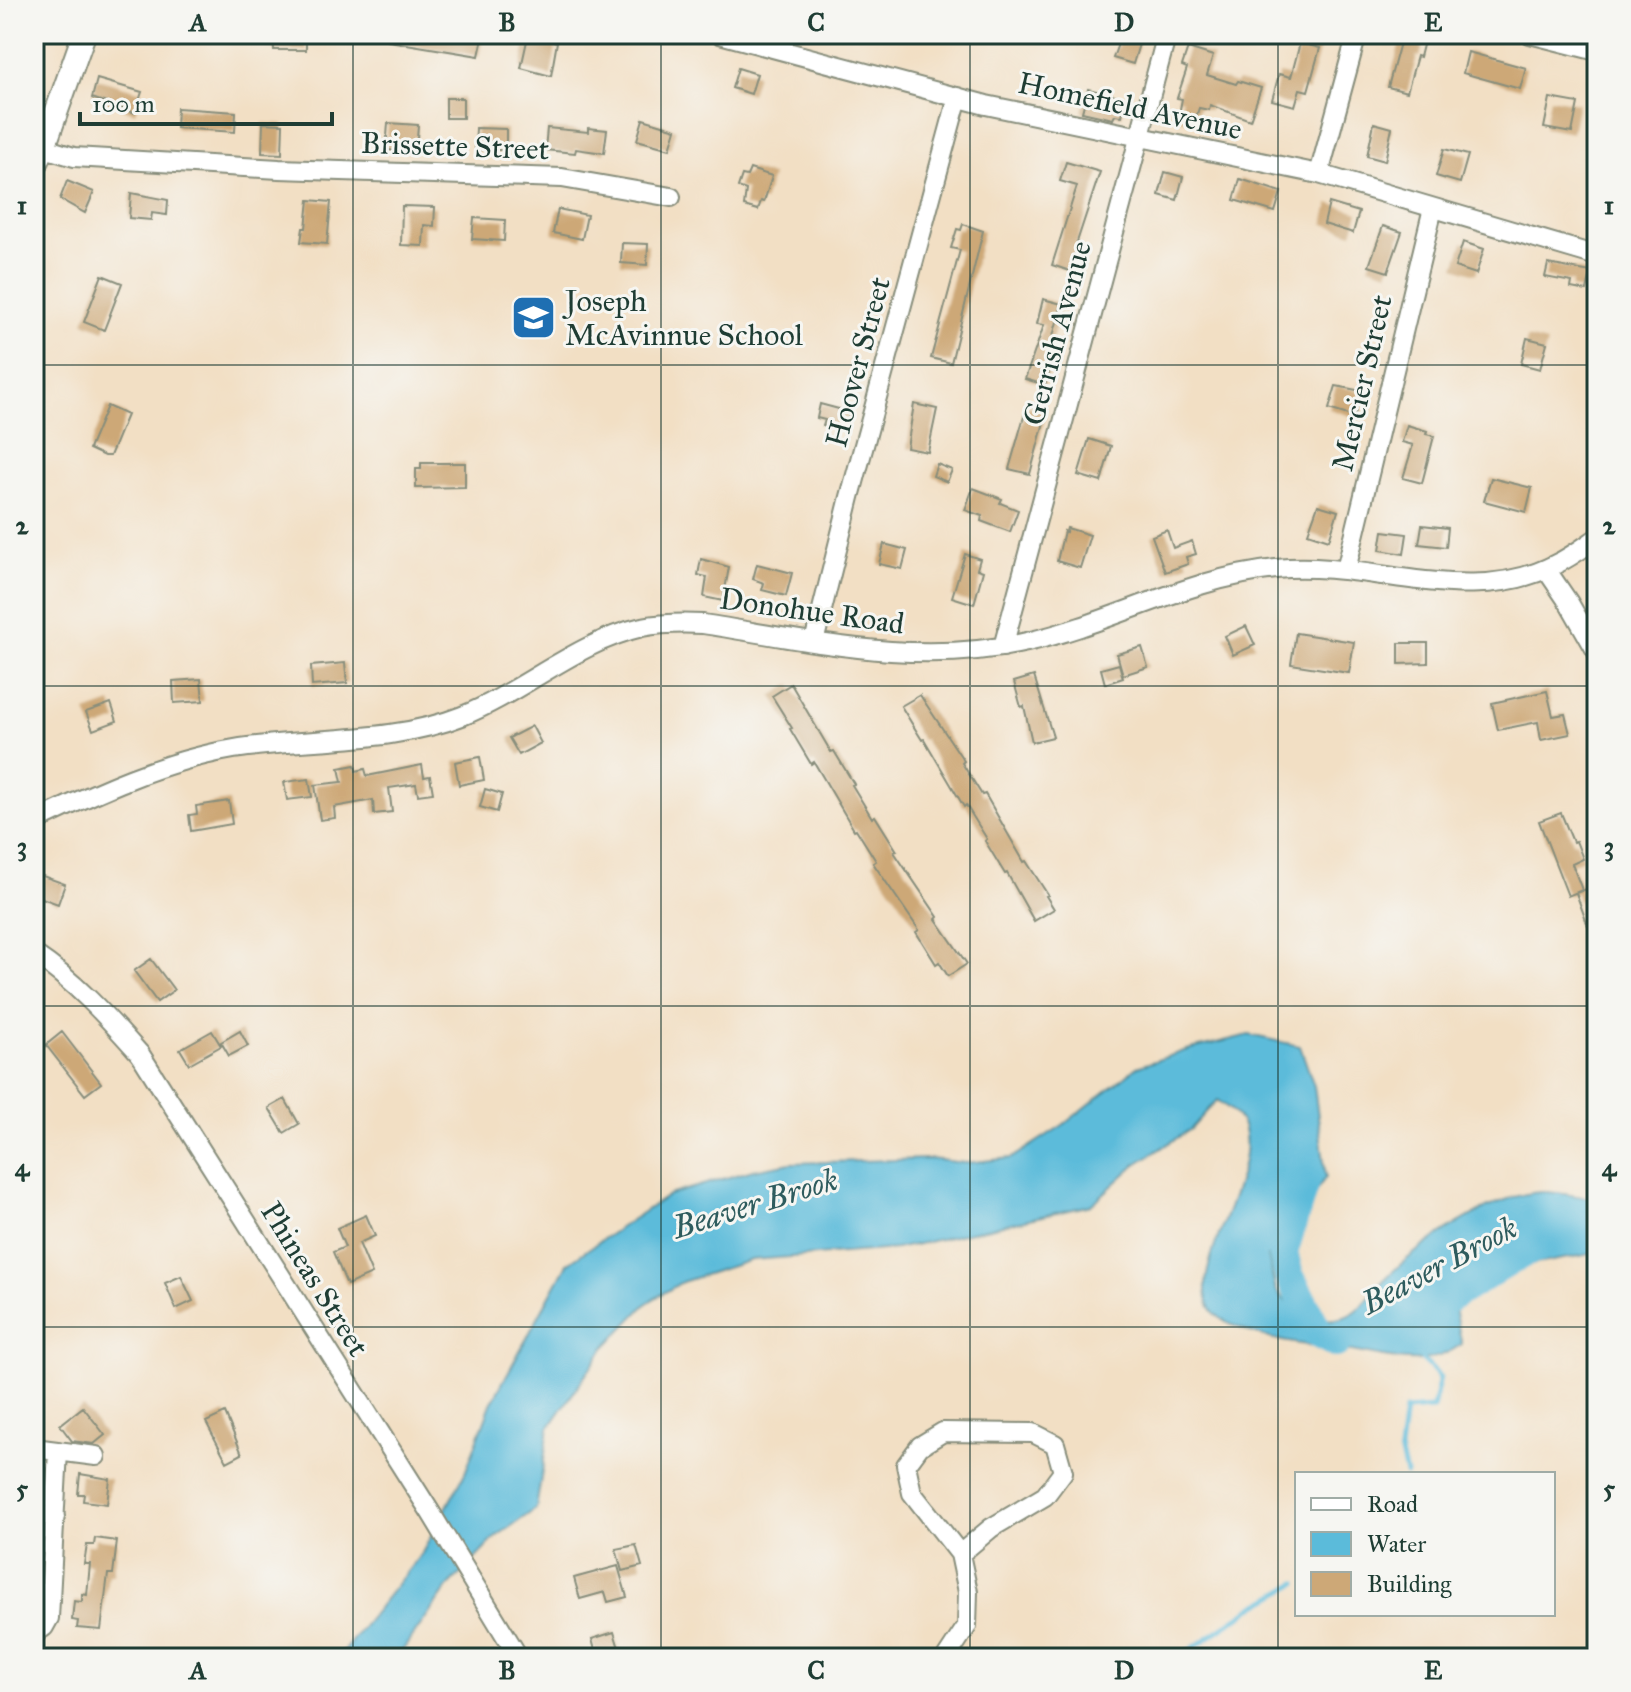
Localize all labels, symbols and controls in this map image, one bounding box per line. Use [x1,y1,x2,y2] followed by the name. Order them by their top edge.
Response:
[187,6,207,38] text: A
[498,6,516,38] text: B
[807,6,825,38] text: C
[1114,6,1134,38] text: D
[1424,6,1443,38] text: E
[1015,65,1245,147] street label: Homefield Avenue
[80,76,332,126] scale bar
[92,89,155,119] text: 100 m
[360,125,550,167] street label: Brissette Street
[17,189,27,221] text: 1
[1604,189,1614,221] text: 1
[1015,237,1099,429] street label: Gerrish Avenue
[818,273,898,451] street label: Hoover Street
[562,283,804,353] place label: Joseph McAvinnue School
[1324,291,1400,475] street label: Mercier Street
[510,294,558,342] school or university icon: Joseph McAvinnue School
[16,509,30,541] text: 2
[1603,509,1617,541] text: 2
[717,580,907,642] street label: Donohue Road
[17,830,27,862] text: 3
[1604,830,1614,862] text: 3
[15,1151,31,1183] text: 4
[1602,1151,1618,1183] text: 4
[666,1160,842,1248] water label: Beaver Brook
[253,1195,377,1363] street label: Phineas Street
[1353,1208,1524,1324] water label: Beaver Brook
[16,1472,29,1504] text: 5
[1295,1472,1555,1616] legend
[1603,1472,1616,1504] text: 5
[1367,1489,1418,1519] text: Road
[1367,1529,1426,1559] text: Water
[1367,1569,1452,1599] text: Building
[187,1654,207,1686] text: A
[498,1654,516,1686] text: B
[807,1654,825,1686] text: C
[1114,1654,1134,1686] text: D
[1424,1654,1443,1686] text: E

